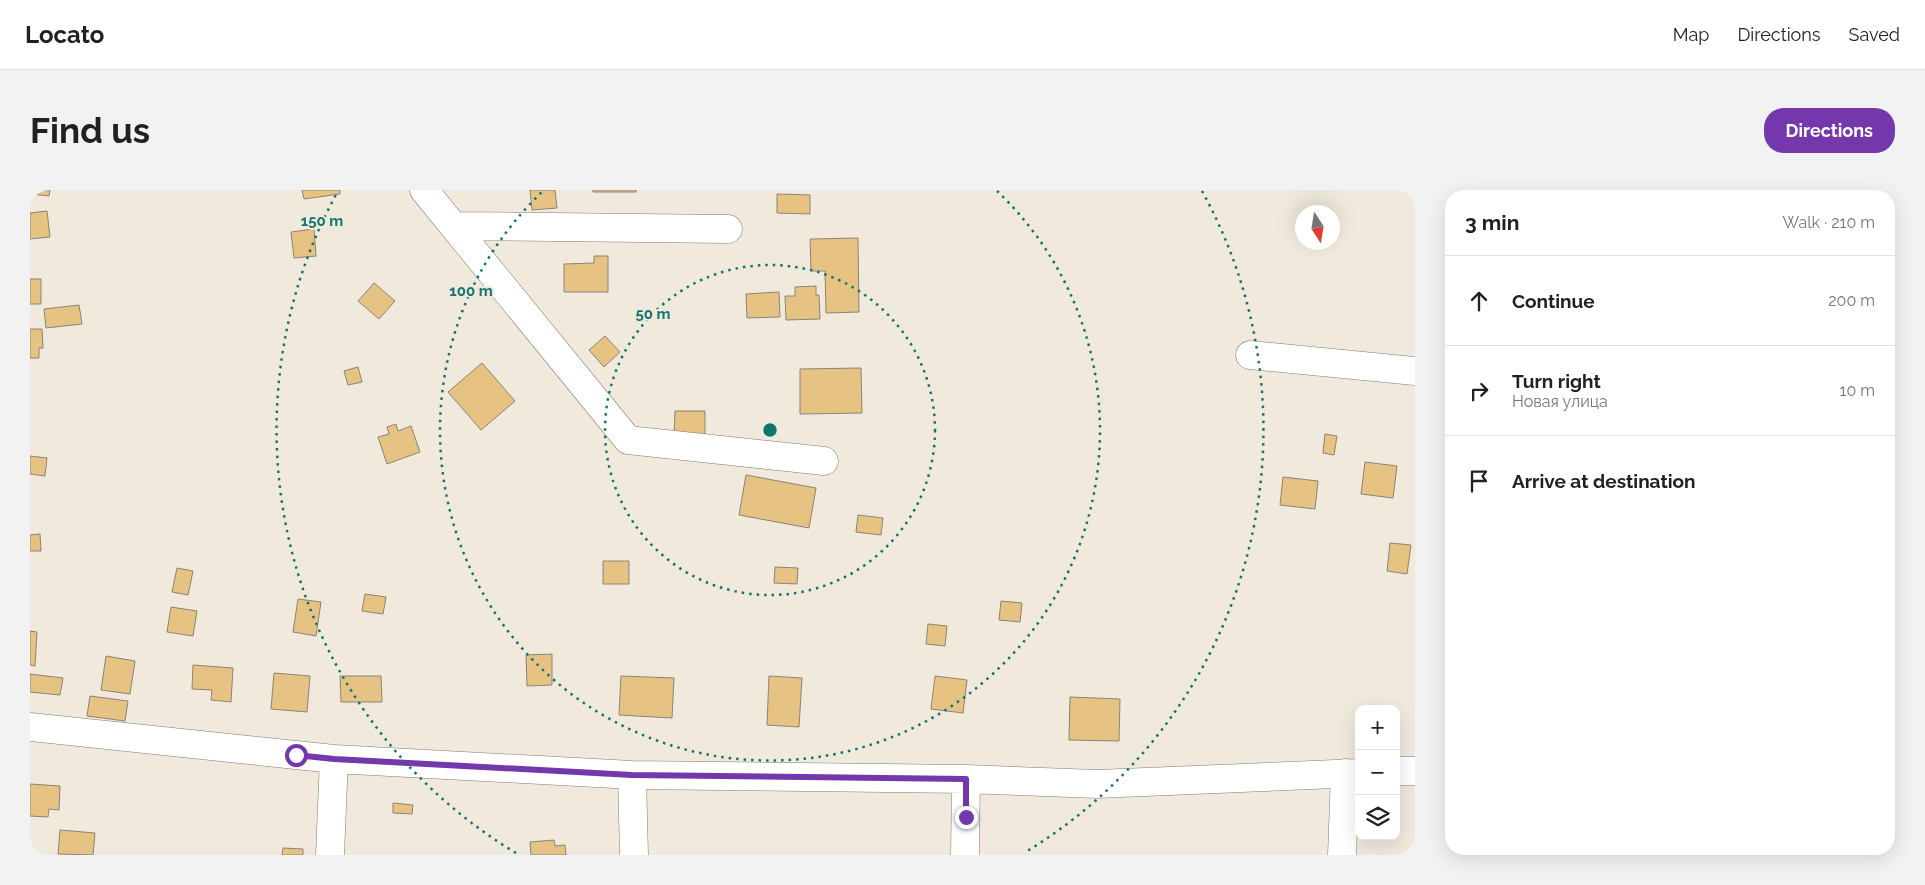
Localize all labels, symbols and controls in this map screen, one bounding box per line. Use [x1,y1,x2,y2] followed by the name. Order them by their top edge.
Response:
[25,20,104,49] text: Locato
[1673,24,1709,45] text: Map
[1737,24,1821,45] text: Directions
[1849,24,1900,45] text: Saved
[1764,108,1895,153] button: Directions
[30,110,150,151] text: Find us
[1295,205,1340,250] north arrow
[1465,210,1519,235] text: 3 min
[301,212,343,230] text: 150 m
[1783,213,1875,232] text: Walk · 210 m
[449,282,493,300] text: 100 m
[1465,287,1493,315] icon: ahead
[1512,290,1595,312] text: Continue
[1828,291,1875,310] text: 200 m
[635,305,671,323] text: 50 m
[1512,370,1601,392] text: Turn right
[1465,377,1493,405] icon: right
[1840,381,1875,400] text: 10 m
[1512,392,1608,411] text: Новая улица
[761,421,779,439] centre of rings
[1465,467,1493,495] icon: arrive
[1512,470,1696,492] text: Arrive at destination
[1355,705,1400,840] map controls
[1355,705,1400,750] button: +
[285,744,308,767] route start
[1355,750,1400,795] button: −
[1355,795,1400,840] button: layers
[955,806,978,829] route end

